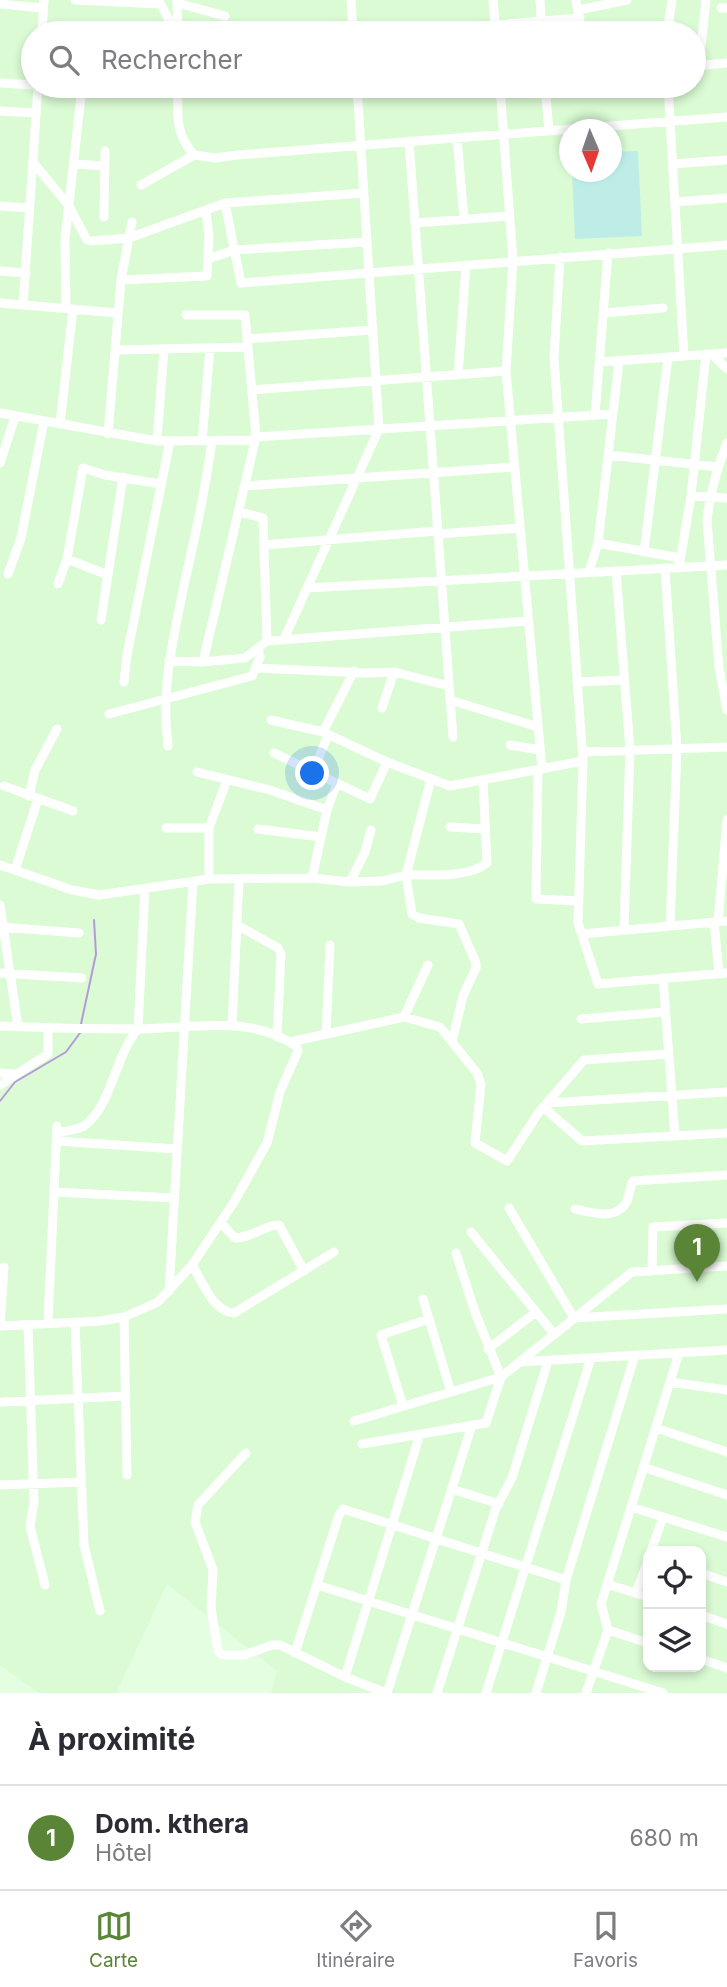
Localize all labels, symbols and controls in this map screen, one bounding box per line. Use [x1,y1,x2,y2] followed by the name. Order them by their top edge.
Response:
[21,21,706,98] search box
[45,41,83,79] icon: search
[101,44,242,75] text: Rechercher
[559,119,622,182] north arrow
[295,756,329,790] your location
[674,1224,720,1282] pin: 1
[643,1546,706,1672] map controls
[643,1546,706,1609] button: locate
[643,1609,706,1672] button: layers
[28,1721,195,1757] text: À proximité
[95,1808,249,1839] text: Dom. kthera
[46,1824,56,1852] text: 1
[629,1824,699,1852] text: 680 m
[95,1839,152,1867] text: Hôtel
[89,1907,138,1972] tab: Carte
[316,1907,395,1972] tab: Itinéraire
[573,1907,638,1972] tab: Favoris

